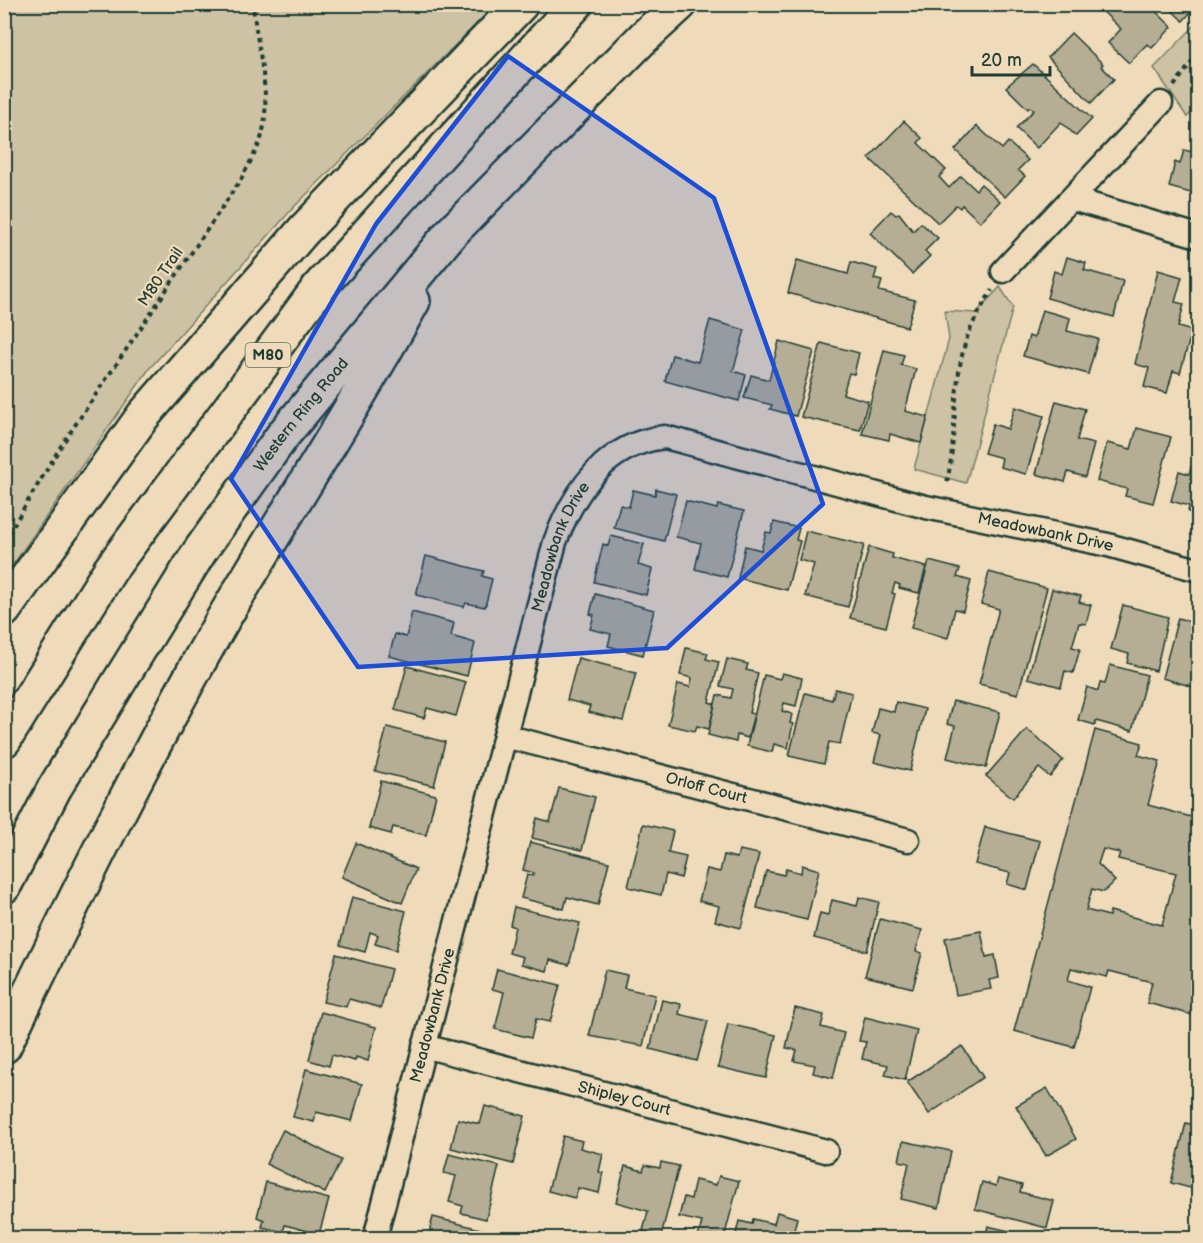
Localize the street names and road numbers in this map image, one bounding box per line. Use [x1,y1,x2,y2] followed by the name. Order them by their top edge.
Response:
[134,244,188,310] street label: M80 Trail
[246,343,290,367] road number: M80
[250,354,353,476] street label: Western Ring Road
[528,478,594,614] street label: Meadowbank Drive
[976,509,1116,556] street label: Meadowbank Drive
[664,768,749,808] street label: Orloff Court
[406,946,459,1085] street label: Meadowbank Drive
[576,1077,673,1120] street label: Shipley Court

